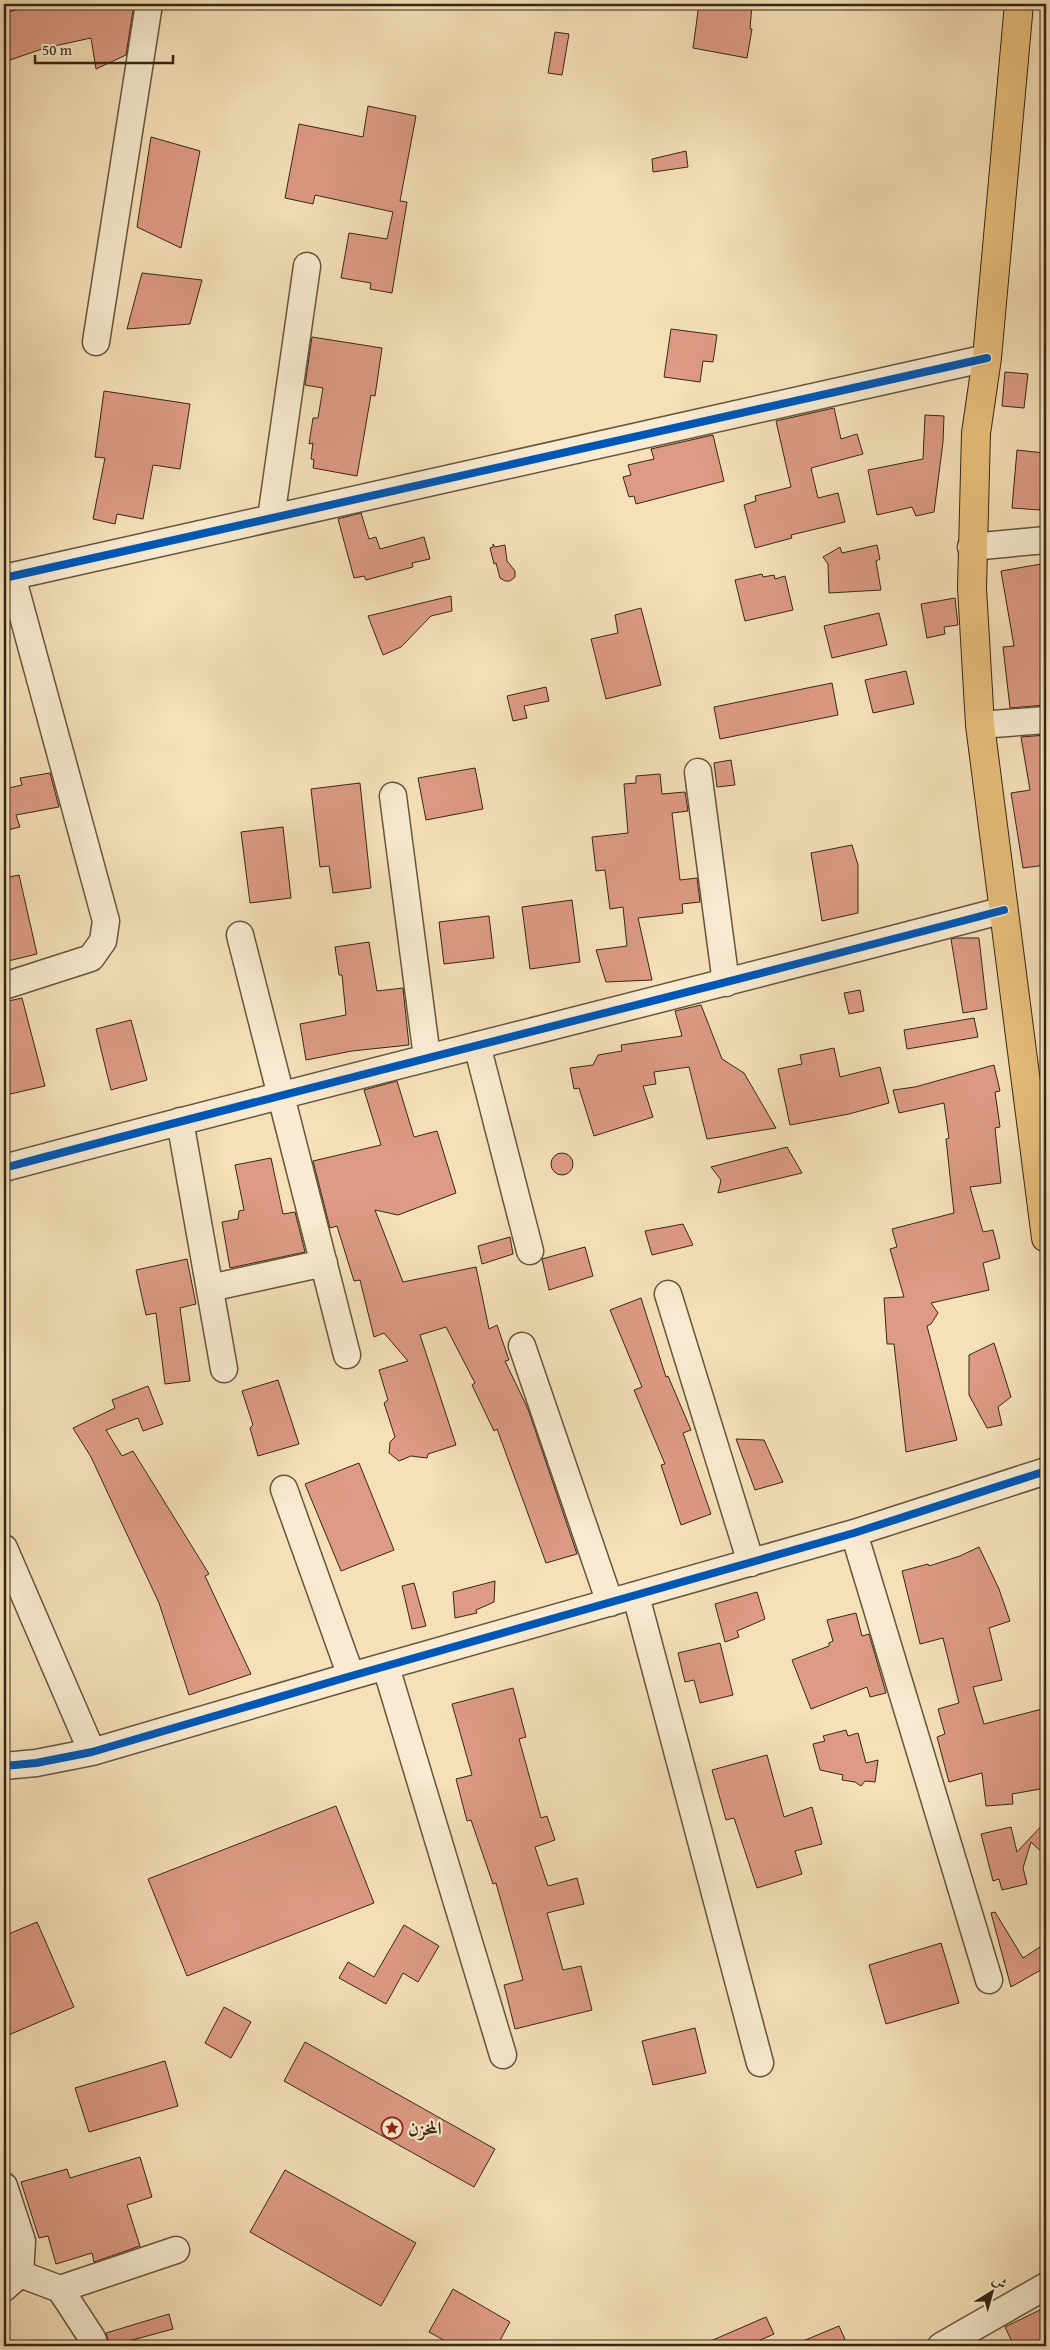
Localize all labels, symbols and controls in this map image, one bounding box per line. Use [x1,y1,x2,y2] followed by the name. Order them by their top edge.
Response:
[35,32,172,64] scale bar
[42,39,73,60] text: 50 m
[408,2114,442,2142] place label: المخزن
[380,2116,404,2140] place icon: المخزن
[968,2268,1018,2318] north arrow
[988,2269,1011,2294] text: ش

